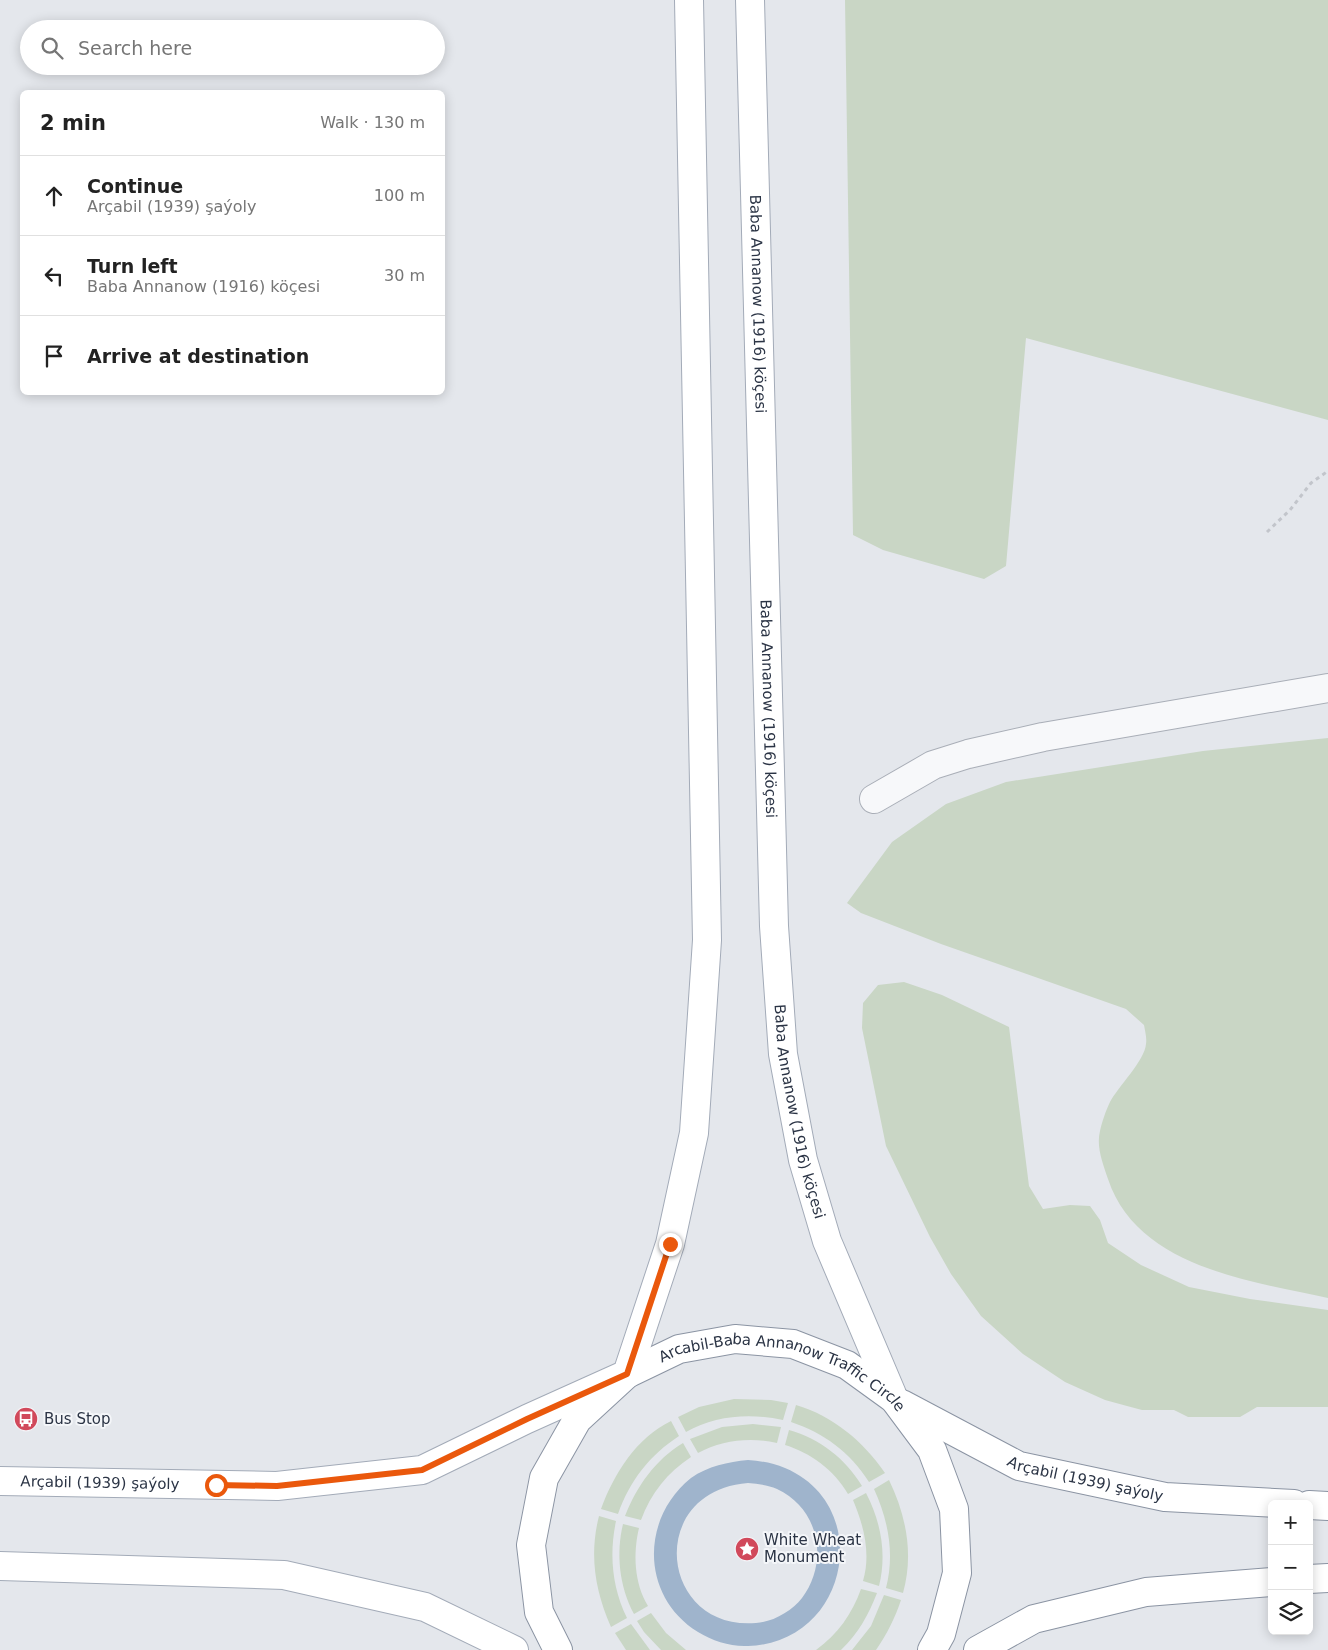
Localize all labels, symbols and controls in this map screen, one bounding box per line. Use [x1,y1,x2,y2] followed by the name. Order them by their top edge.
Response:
[20,20,445,75] search box
[38,34,66,62] icon: search
[78,37,192,59] text: Search here
[40,111,106,135] text: 2 min
[320,113,425,132] text: Walk · 130 m
[87,175,183,197] text: Continue
[40,182,68,210] icon: ahead
[374,186,425,205] text: 100 m
[746,194,770,413] street label: Baba Annanow (1916) köçesi
[87,197,257,216] text: Arçabil (1939) şaýoly
[87,255,178,277] text: Turn left
[40,262,68,290] icon: left
[384,266,425,285] text: 30 m
[87,277,320,296] text: Baba Annanow (1916) köçesi
[40,342,68,370] icon: arrive
[87,345,309,367] text: Arrive at destination
[757,599,780,818] street label: Baba Annanow (1916) köçesi
[771,1003,829,1221] street label: Baba Annanow (1916) köçesi
[659,1233,682,1256] route end
[656,1330,909,1415] street label: Arcabil-Baba Annanow Traffic Circle
[13,1406,39,1432] bus stop icon: Bus Stop
[44,1410,110,1428] place label: Bus Stop
[1004,1452,1165,1505] street label: Arçabil (1939) şaýoly
[20,1472,180,1493] street label: Arçabil (1939) şaýoly
[205,1474,228,1497] route start
[1268,1500,1313,1635] map controls
[1268,1500,1313,1545] button: +
[764,1531,861,1566] place label: White Wheat Monument
[734,1536,760,1562] place icon: White Wheat Monument
[1268,1545,1313,1590] button: −
[1268,1590,1313,1635] button: layers

